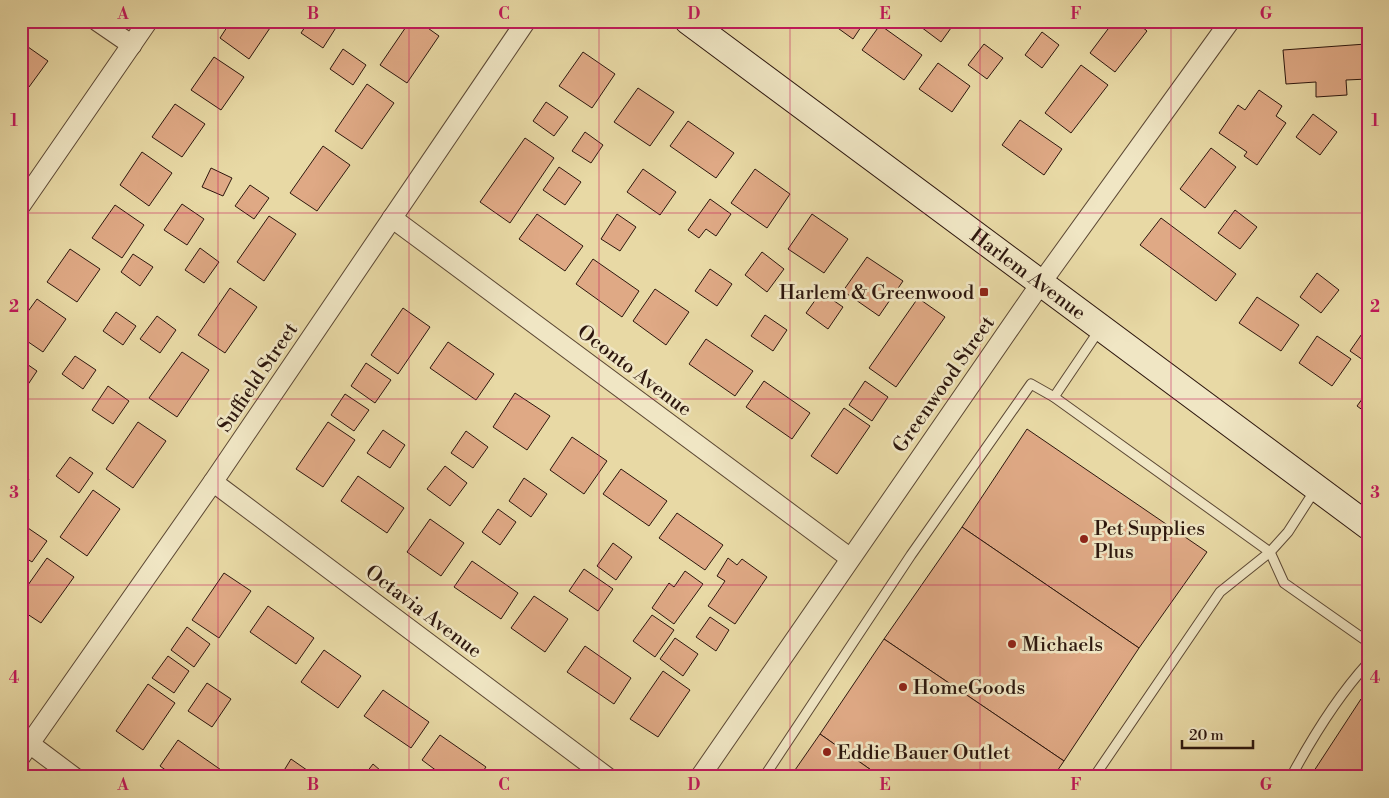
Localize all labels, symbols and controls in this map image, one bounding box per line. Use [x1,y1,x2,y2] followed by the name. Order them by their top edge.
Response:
[116,4,129,24] text: A
[307,4,319,24] text: B
[498,4,510,24] text: C
[688,4,701,24] text: D
[879,4,891,24] text: E
[1070,4,1082,24] text: F
[1260,4,1273,24] text: G
[10,111,18,131] text: 1
[1371,111,1379,131] text: 1
[965,224,1090,326] street label: Harlem Avenue
[779,281,975,306] place label: Harlem & Greenwood
[978,286,990,298] marker: Harlem & Greenwood
[9,297,19,317] text: 2
[1370,297,1380,317] text: 2
[888,312,1001,458] street label: Greenwood Street
[212,318,304,437] street label: Suffield Street
[572,320,696,422] street label: Oconto Avenue
[9,483,19,503] text: 3
[1370,483,1380,503] text: 3
[1094,517,1205,565] place label: Pet Supplies Plus
[1078,533,1090,545] marker: Pet Supplies Plus
[360,560,486,664] street label: Octavia Avenue
[1022,633,1103,658] place label: Michaels
[1006,638,1018,650] marker: Michaels
[9,668,20,688] text: 4
[1370,668,1381,688] text: 4
[913,676,1025,701] place label: HomeGoods
[897,681,909,693] marker: HomeGoods
[1182,718,1253,750] scale bar
[1189,726,1224,745] text: 20 m
[837,741,1010,766] place label: Eddie Bauer Outlet
[821,746,833,758] marker: Eddie Bauer Outlet
[116,775,129,795] text: A
[307,775,319,795] text: B
[498,775,510,795] text: C
[688,775,701,795] text: D
[879,775,891,795] text: E
[1070,775,1082,795] text: F
[1260,775,1273,795] text: G

